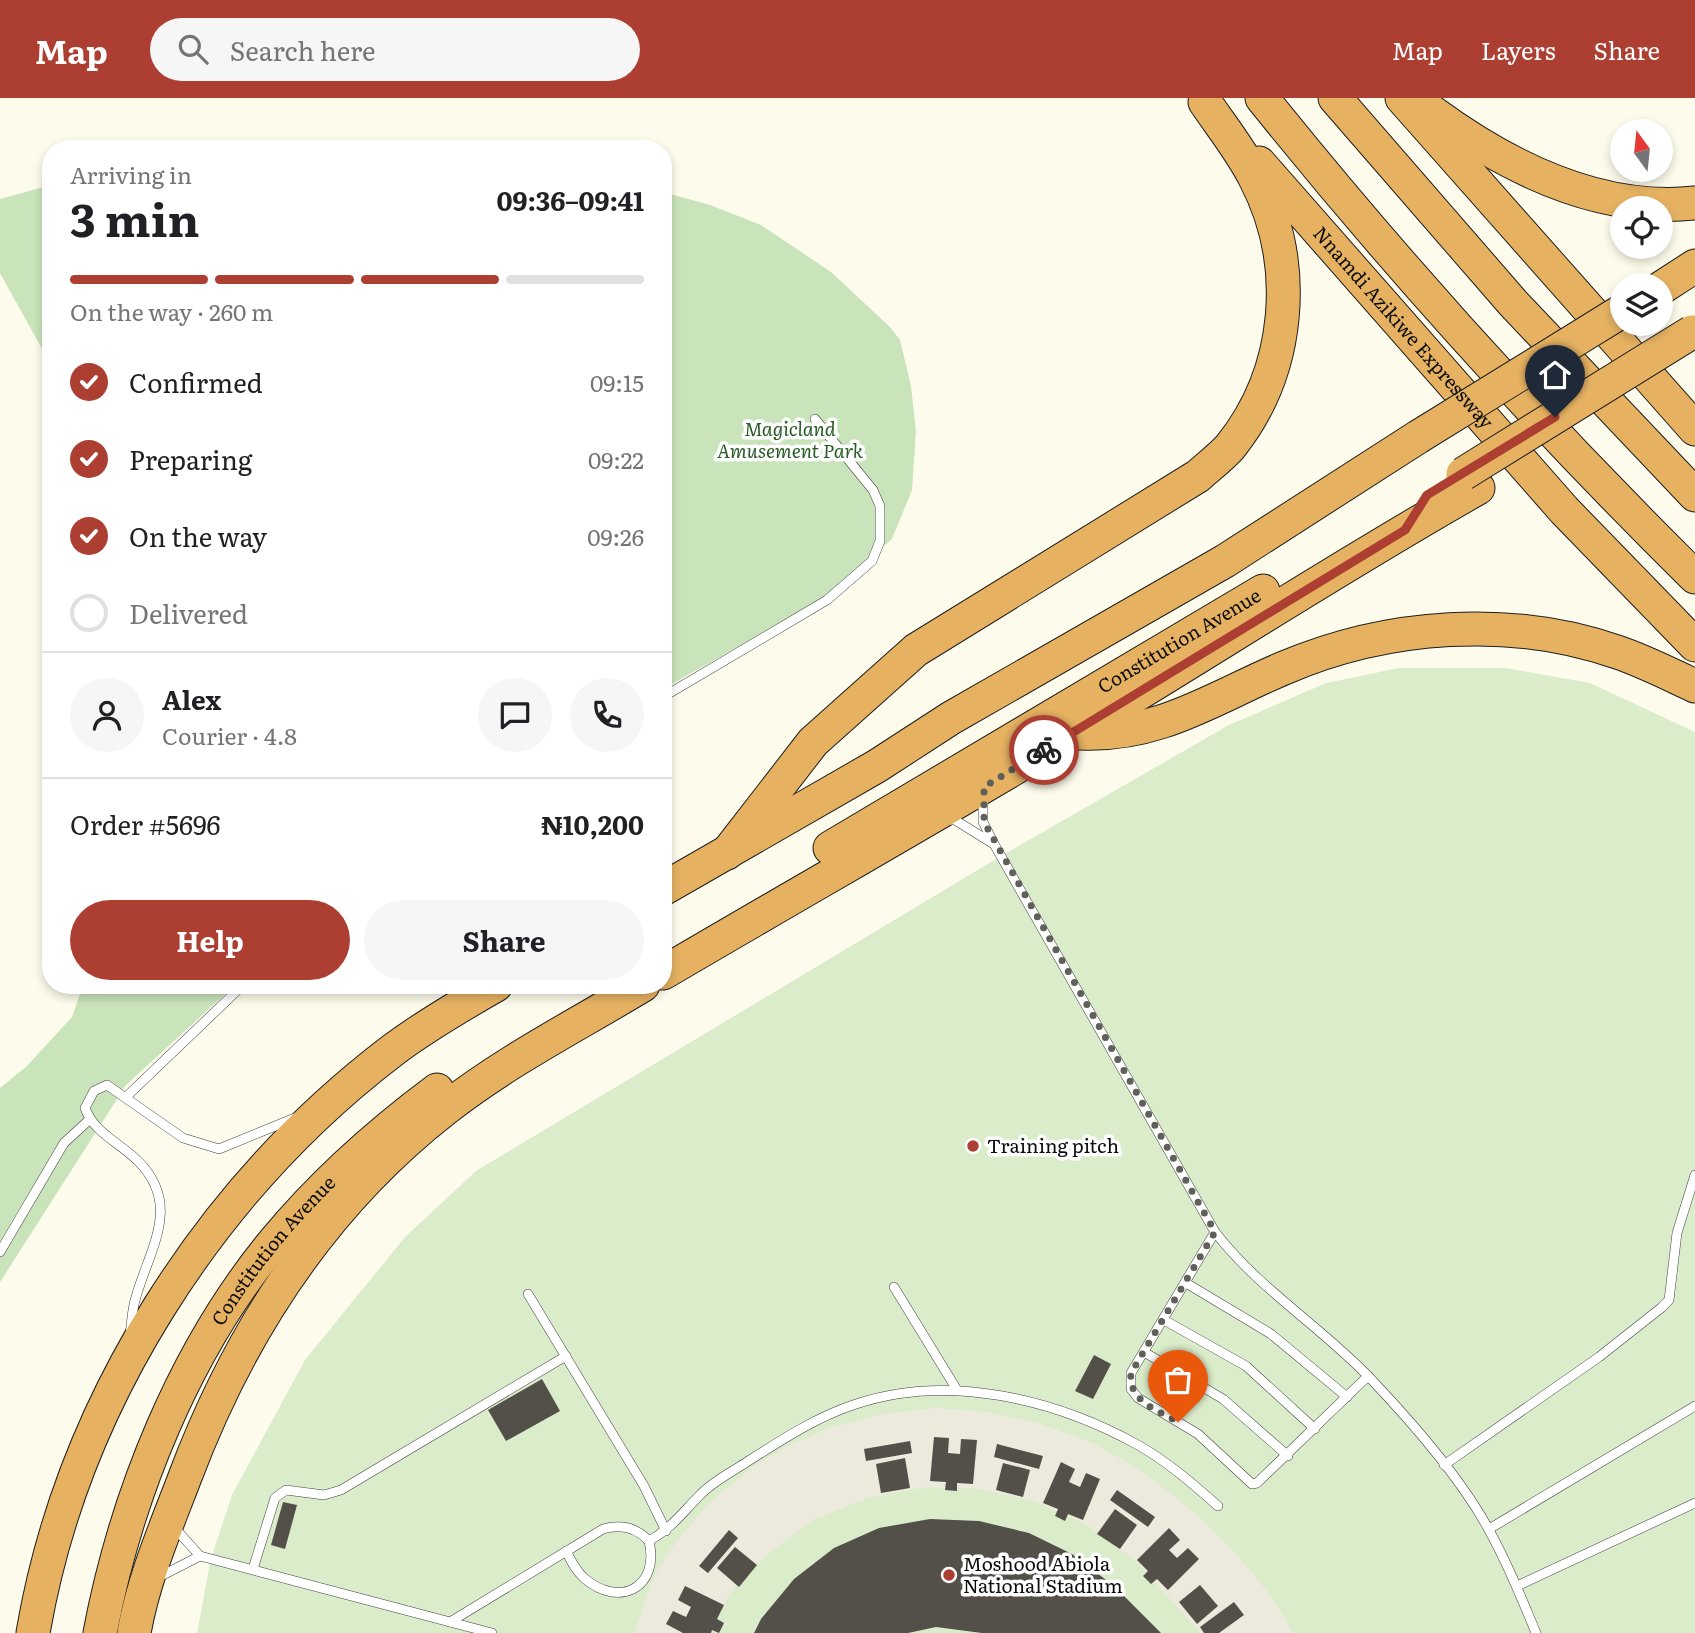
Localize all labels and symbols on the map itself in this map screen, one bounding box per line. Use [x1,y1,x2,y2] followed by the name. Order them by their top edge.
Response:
[1610,119,1673,182] north arrow
[1308,219,1501,434] street label: Nnamdi Azikiwe Expressway
[1525,345,1585,417] pin
[717,414,864,464] park label: Magicland Amusement Park
[1092,580,1266,699] street label: Constitution Avenue
[1009,715,1079,785] courier
[987,1131,1119,1159] place label: Training pitch
[965,1138,981,1154] marker: Training pitch
[203,1168,341,1330] street label: Constitution Avenue
[1148,1350,1208,1422] pin
[963,1549,1123,1599] place label: Moshood Abiola National Stadium
[941,1567,957,1583] marker: Moshood Abiola National Stadium

